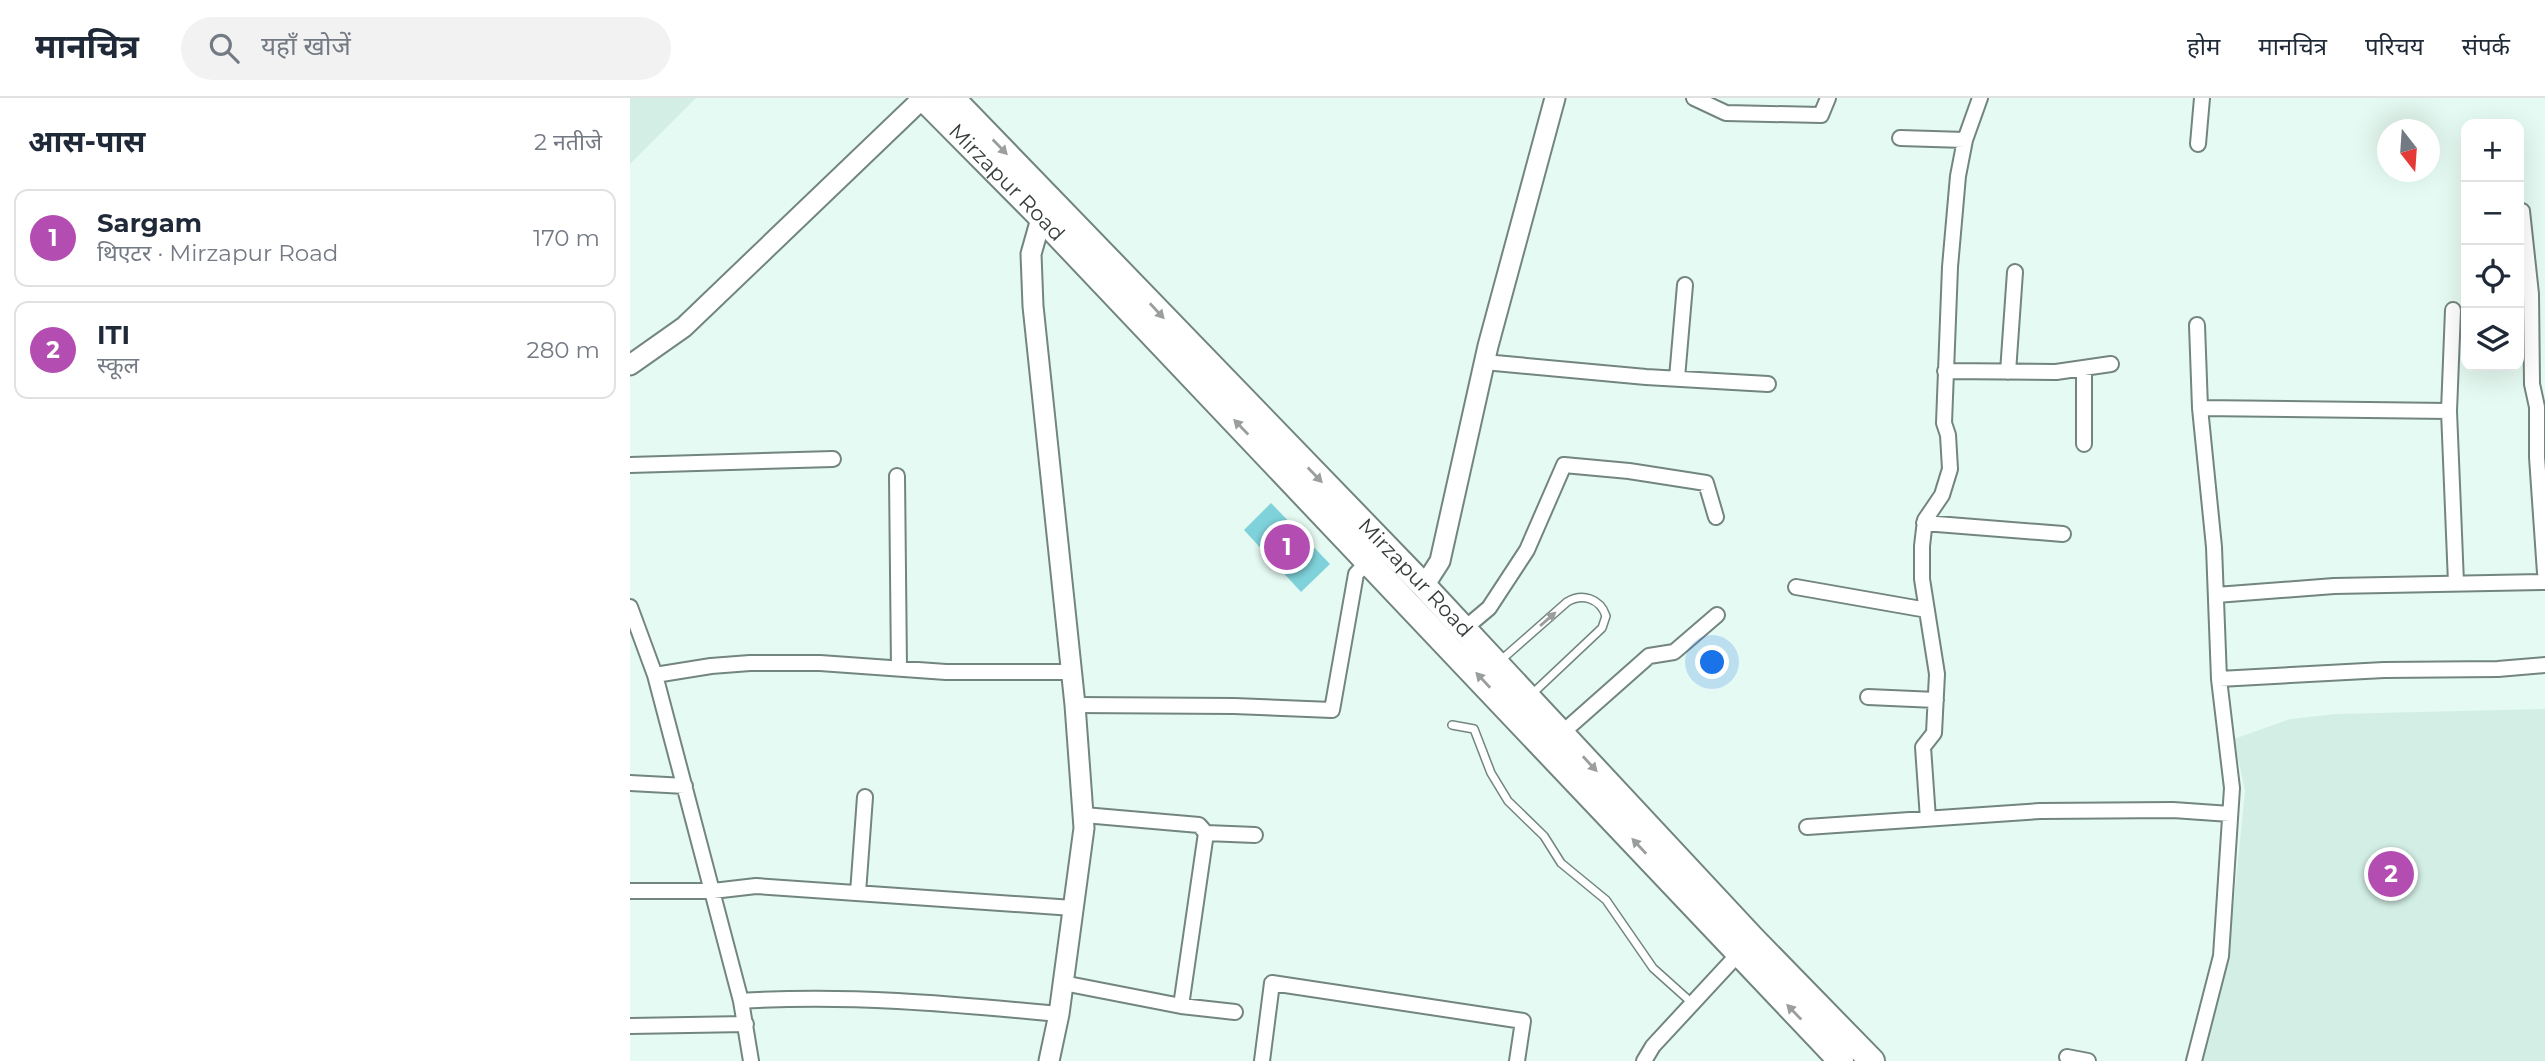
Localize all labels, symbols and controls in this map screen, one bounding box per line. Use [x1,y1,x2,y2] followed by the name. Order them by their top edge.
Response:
[181,17,671,80] search box
[35,26,139,66] text: मानचित्र
[205,29,243,67] icon: search
[261,30,351,62] text: यहाँ खोजें
[2187,32,2220,61] text: होम
[2258,32,2327,61] text: मानचित्र
[2365,32,2424,61] text: परिचय
[2462,32,2510,61] text: संपर्क
[944,118,1070,246] street label: Mirzapur Road
[2377,119,2440,182] north arrow
[2461,119,2524,371] map controls
[2461,119,2524,182] button: +
[28,123,146,160] text: आस-पास
[534,128,602,156] text: 2 नतीजे
[992,138,1008,155] one-way arrow
[2461,182,2524,245] button: −
[97,207,202,239] text: Sargam
[48,224,58,252] text: 1
[533,224,600,252] text: 170 m
[97,239,338,267] text: थिएटर · Mirzapur Road
[2461,245,2524,308] button: locate
[1149,302,1165,319] one-way arrow
[2461,308,2524,371] button: layers
[97,319,130,351] text: ITI
[46,336,60,364] text: 2
[527,336,600,364] text: 280 m
[97,351,139,379] text: स्कूल
[1233,419,1249,436] one-way arrow
[1307,466,1323,483] one-way arrow
[1353,513,1478,642] street label: Mirzapur Road
[1264,521,1310,573] pin: 1
[1539,611,1557,627] one-way arrow
[1695,645,1729,679] your location
[1475,672,1491,689] one-way arrow
[1582,755,1598,772] one-way arrow
[1631,838,1647,855] one-way arrow
[2368,848,2414,900] pin: 2
[1787,1004,1803,1021] one-way arrow

